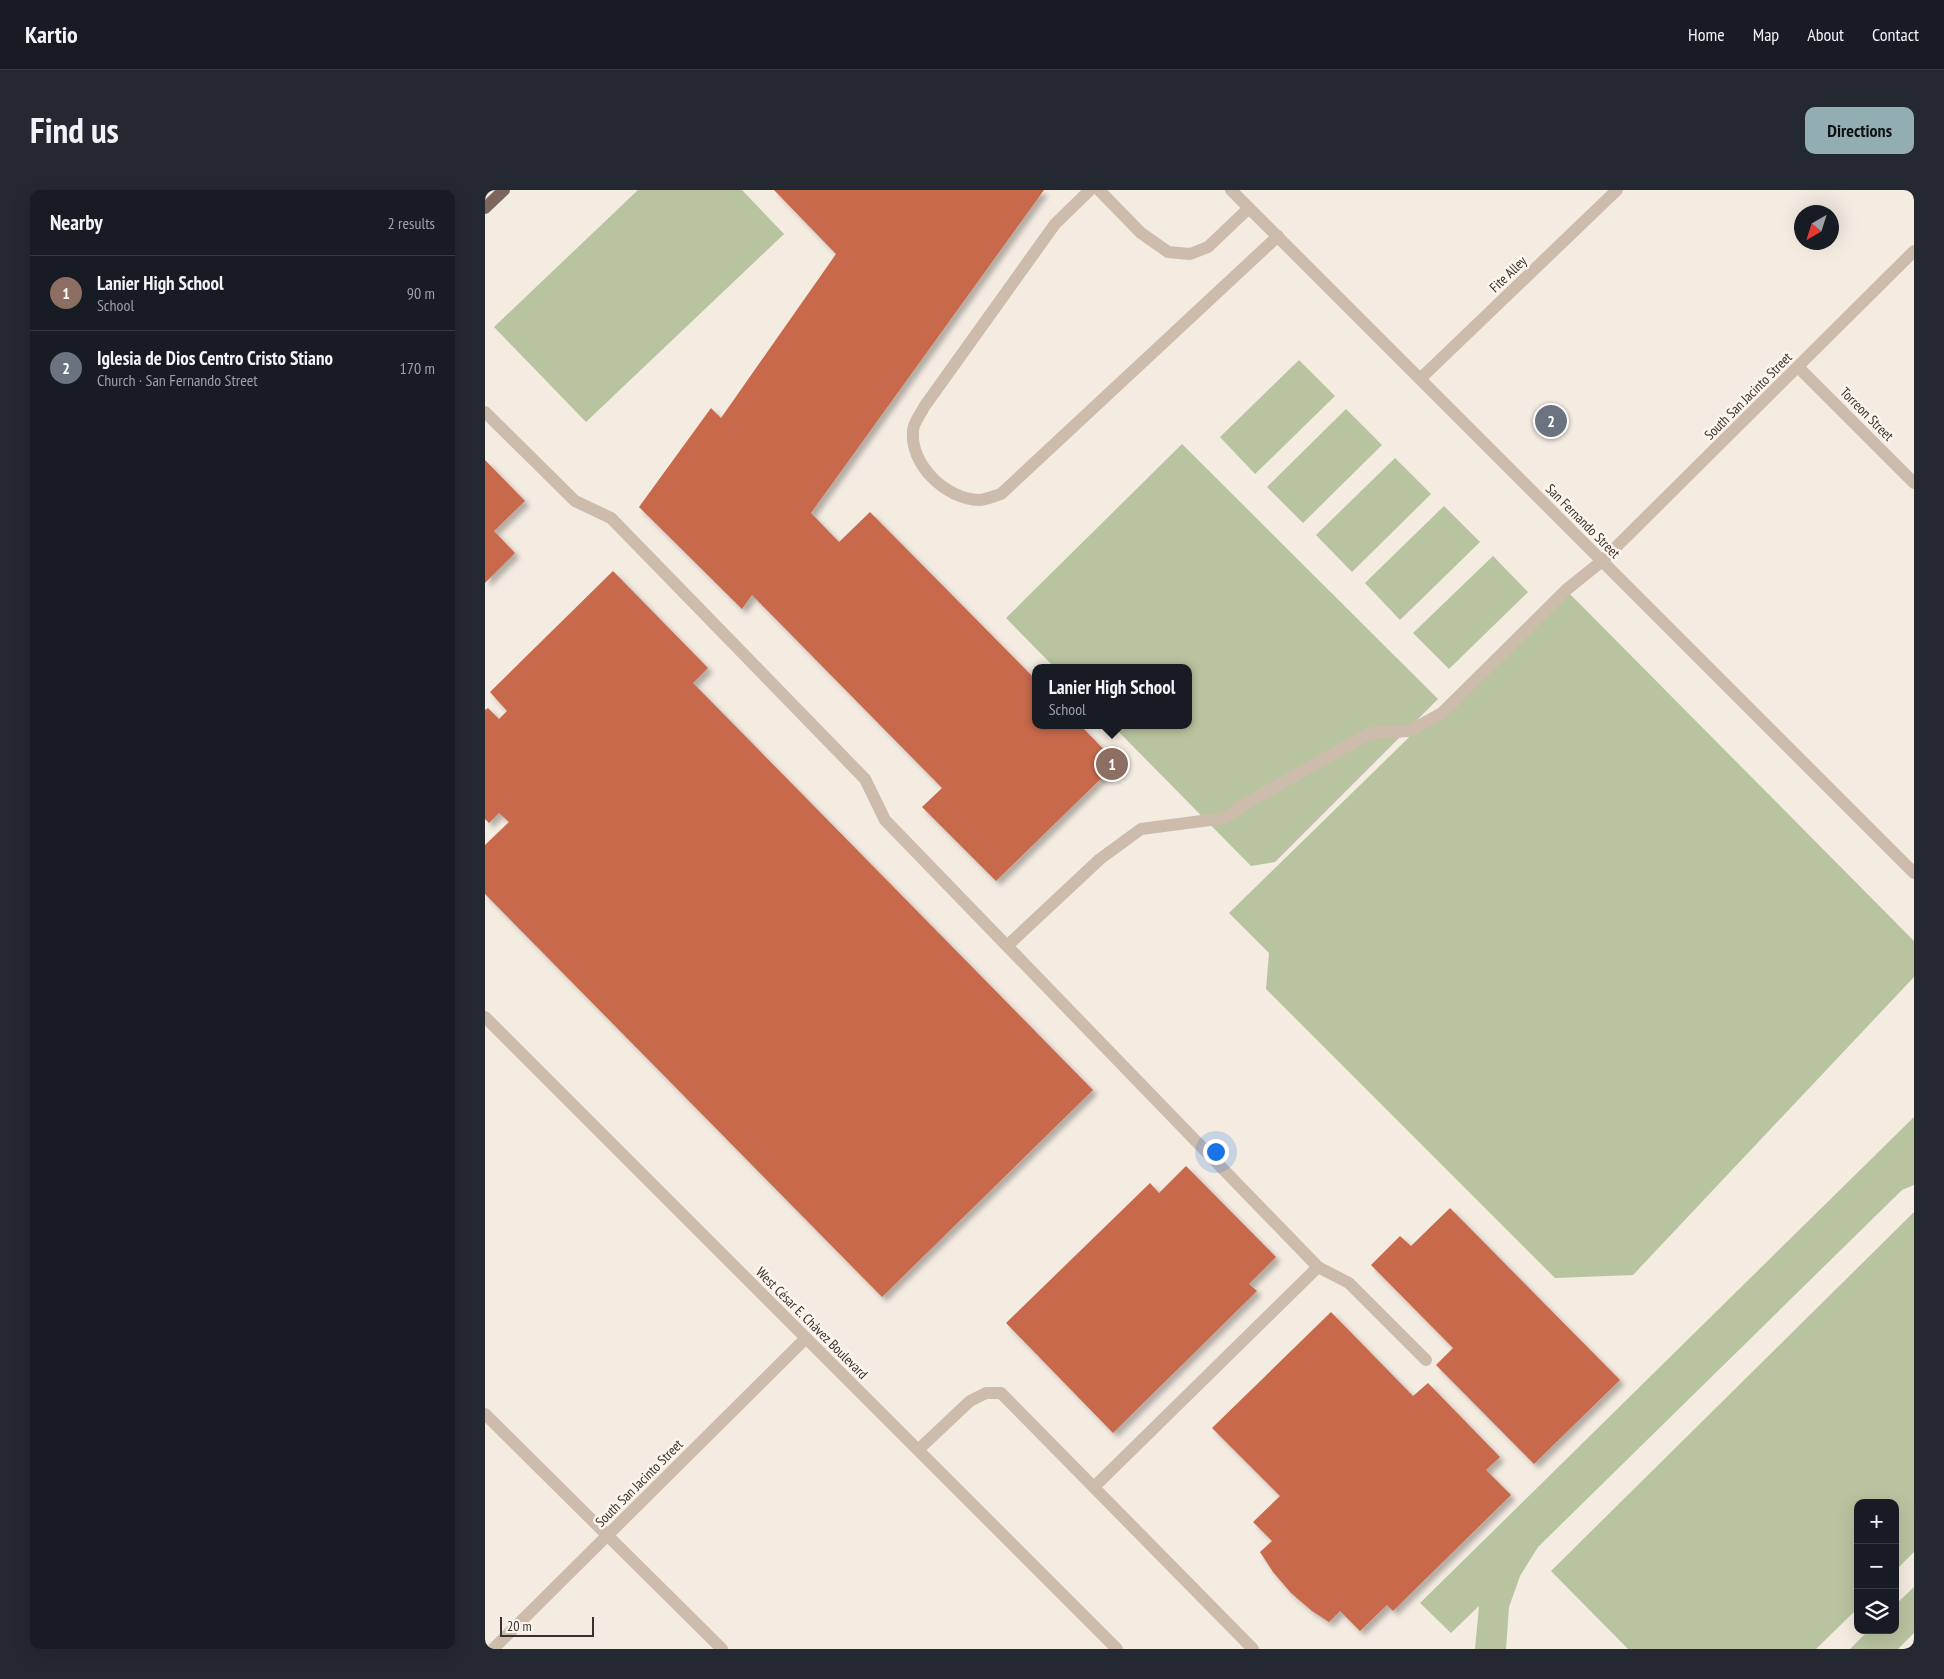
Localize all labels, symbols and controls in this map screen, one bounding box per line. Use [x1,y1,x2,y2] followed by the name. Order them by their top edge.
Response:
[25,19,78,50] text: Kartio
[1688,23,1725,46] text: Home
[1753,23,1779,46] text: Map
[1807,23,1844,46] text: About
[1872,23,1919,46] text: Contact
[30,107,119,153] text: Find us
[1805,107,1914,154] button: Directions
[1794,205,1839,250] north arrow
[50,209,103,236] text: Nearby
[388,213,435,233] text: 2 results
[1486,251,1531,296] street label: Fite Alley
[97,271,224,295] text: Lanier High School
[62,283,70,303] text: 1
[407,283,435,303] text: 90 m
[97,295,134,315] text: School
[97,346,333,370] text: Iglesia de Dios Centro Cristo Stiano
[1700,348,1796,444] street label: South San Jacinto Street
[62,358,70,378] text: 2
[400,358,435,378] text: 170 m
[97,370,258,390] text: Church · San Fernando Street
[1836,383,1898,445] street label: Torreon Street
[1535,402,1567,440] pin: 2
[1542,480,1624,562] street label: San Fernando Street
[1032,664,1192,729] popup
[1049,675,1175,699] text: Lanier High School
[1049,699,1086,719] text: School
[1096,745,1128,783] pin: 1
[1203,1139,1229,1165] your location
[752,1263,872,1383] street label: West César E. Chávez Boulevard
[591,1435,687,1531] street label: South San Jacinto Street
[1854,1499,1899,1634] map controls
[1854,1499,1899,1544] button: +
[1854,1544,1899,1589] button: −
[1854,1589,1899,1634] button: layers
[500,1614,594,1637] scale bar
[507,1617,532,1635] text: 20 m

